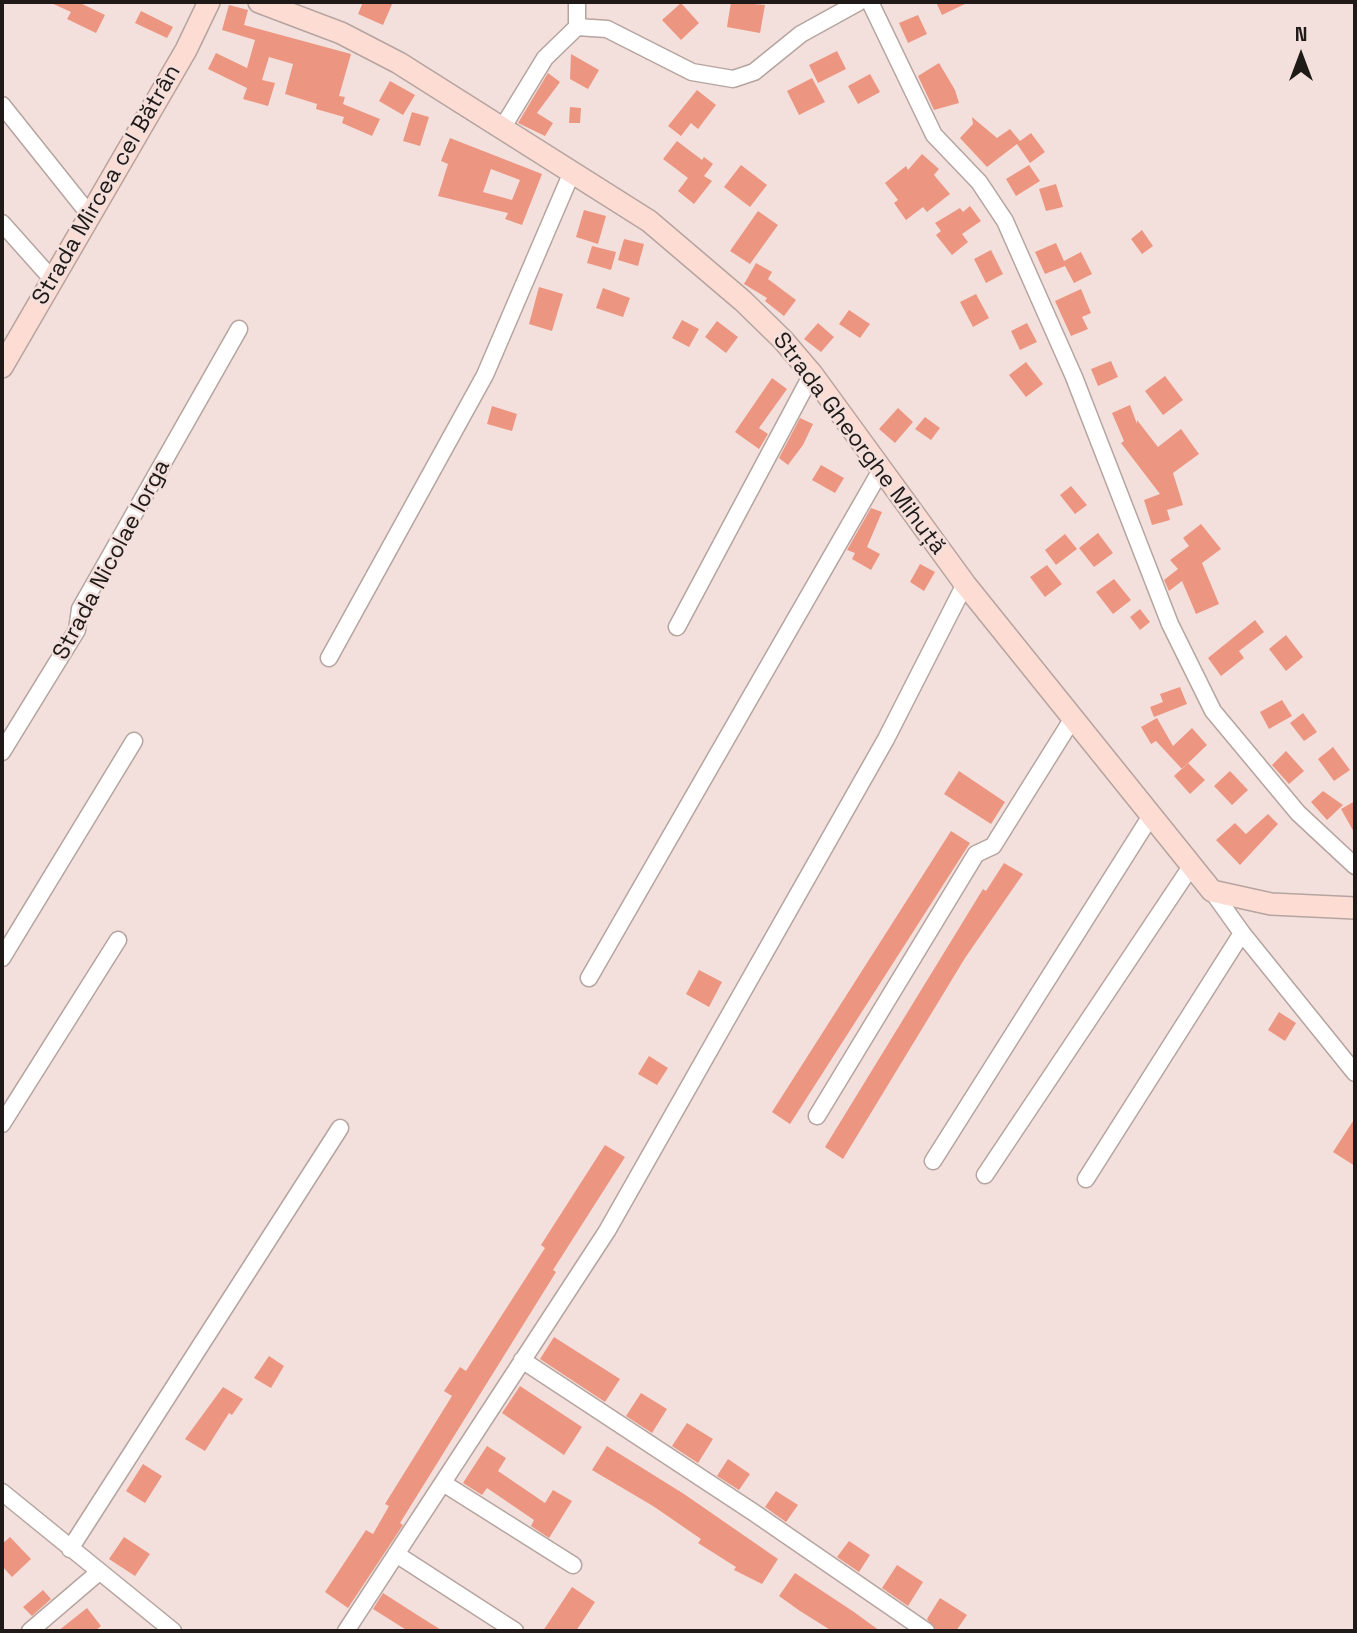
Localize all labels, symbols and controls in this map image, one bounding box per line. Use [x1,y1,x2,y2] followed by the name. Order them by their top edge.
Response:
[1266,21,1336,91] north arrow
[1295,22,1307,47] text: N
[27,60,187,310] street label: Strada Mircea cel Bătrân
[766,328,952,560] street label: Strada Gheorghe Mihuță
[48,455,176,665] street label: Strada Nicolae Iorga

